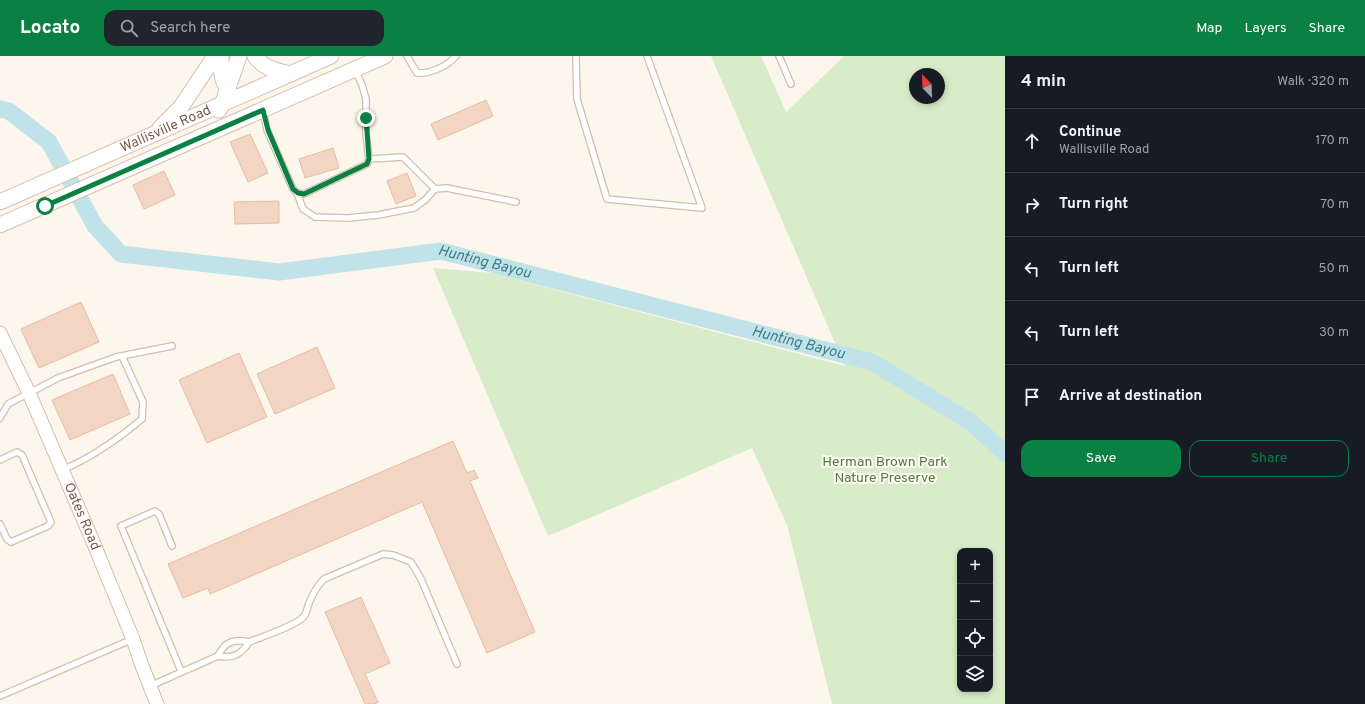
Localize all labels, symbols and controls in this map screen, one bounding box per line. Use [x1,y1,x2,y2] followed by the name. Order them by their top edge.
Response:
[104,10,384,46] search box
[20,16,80,40] text: Locato
[118,17,140,39] icon: search
[150,19,230,38] text: Search here
[1196,20,1222,37] text: Map
[1244,20,1286,37] text: Layers
[1308,20,1345,37] text: Share
[909,68,945,104] north arrow
[1021,71,1066,93] text: 4 min
[1277,74,1349,90] text: Walk · 320 m
[118,102,214,156] street label: Wallisville Road
[357,109,375,127] route end
[1059,123,1121,142] text: Continue
[1021,130,1043,152] icon: ahead
[1315,133,1349,149] text: 170 m
[1059,142,1149,158] text: Wallisville Road
[1021,194,1043,216] icon: right
[1059,195,1128,214] text: Turn right
[36,197,54,215] route start
[1320,197,1349,213] text: 70 m
[436,241,534,283] water label: Hunting Bayou
[1021,258,1043,280] icon: left
[1059,259,1119,278] text: Turn left
[1319,261,1349,277] text: 50 m
[750,322,848,364] water label: Hunting Bayou
[1021,322,1043,344] icon: left
[1059,323,1119,342] text: Turn left
[1319,325,1349,341] text: 30 m
[1021,386,1043,408] icon: arrive
[1059,387,1202,406] text: Arrive at destination
[1021,440,1181,477] button: Save
[1189,440,1349,477] button: Share
[822,454,948,487] park label: Herman Brown Park Nature Preserve
[60,480,104,553] street label: Oates Road
[957,548,993,692] map controls
[957,548,993,584] button: +
[957,584,993,620] button: −
[957,620,993,656] button: locate
[957,656,993,692] button: layers

